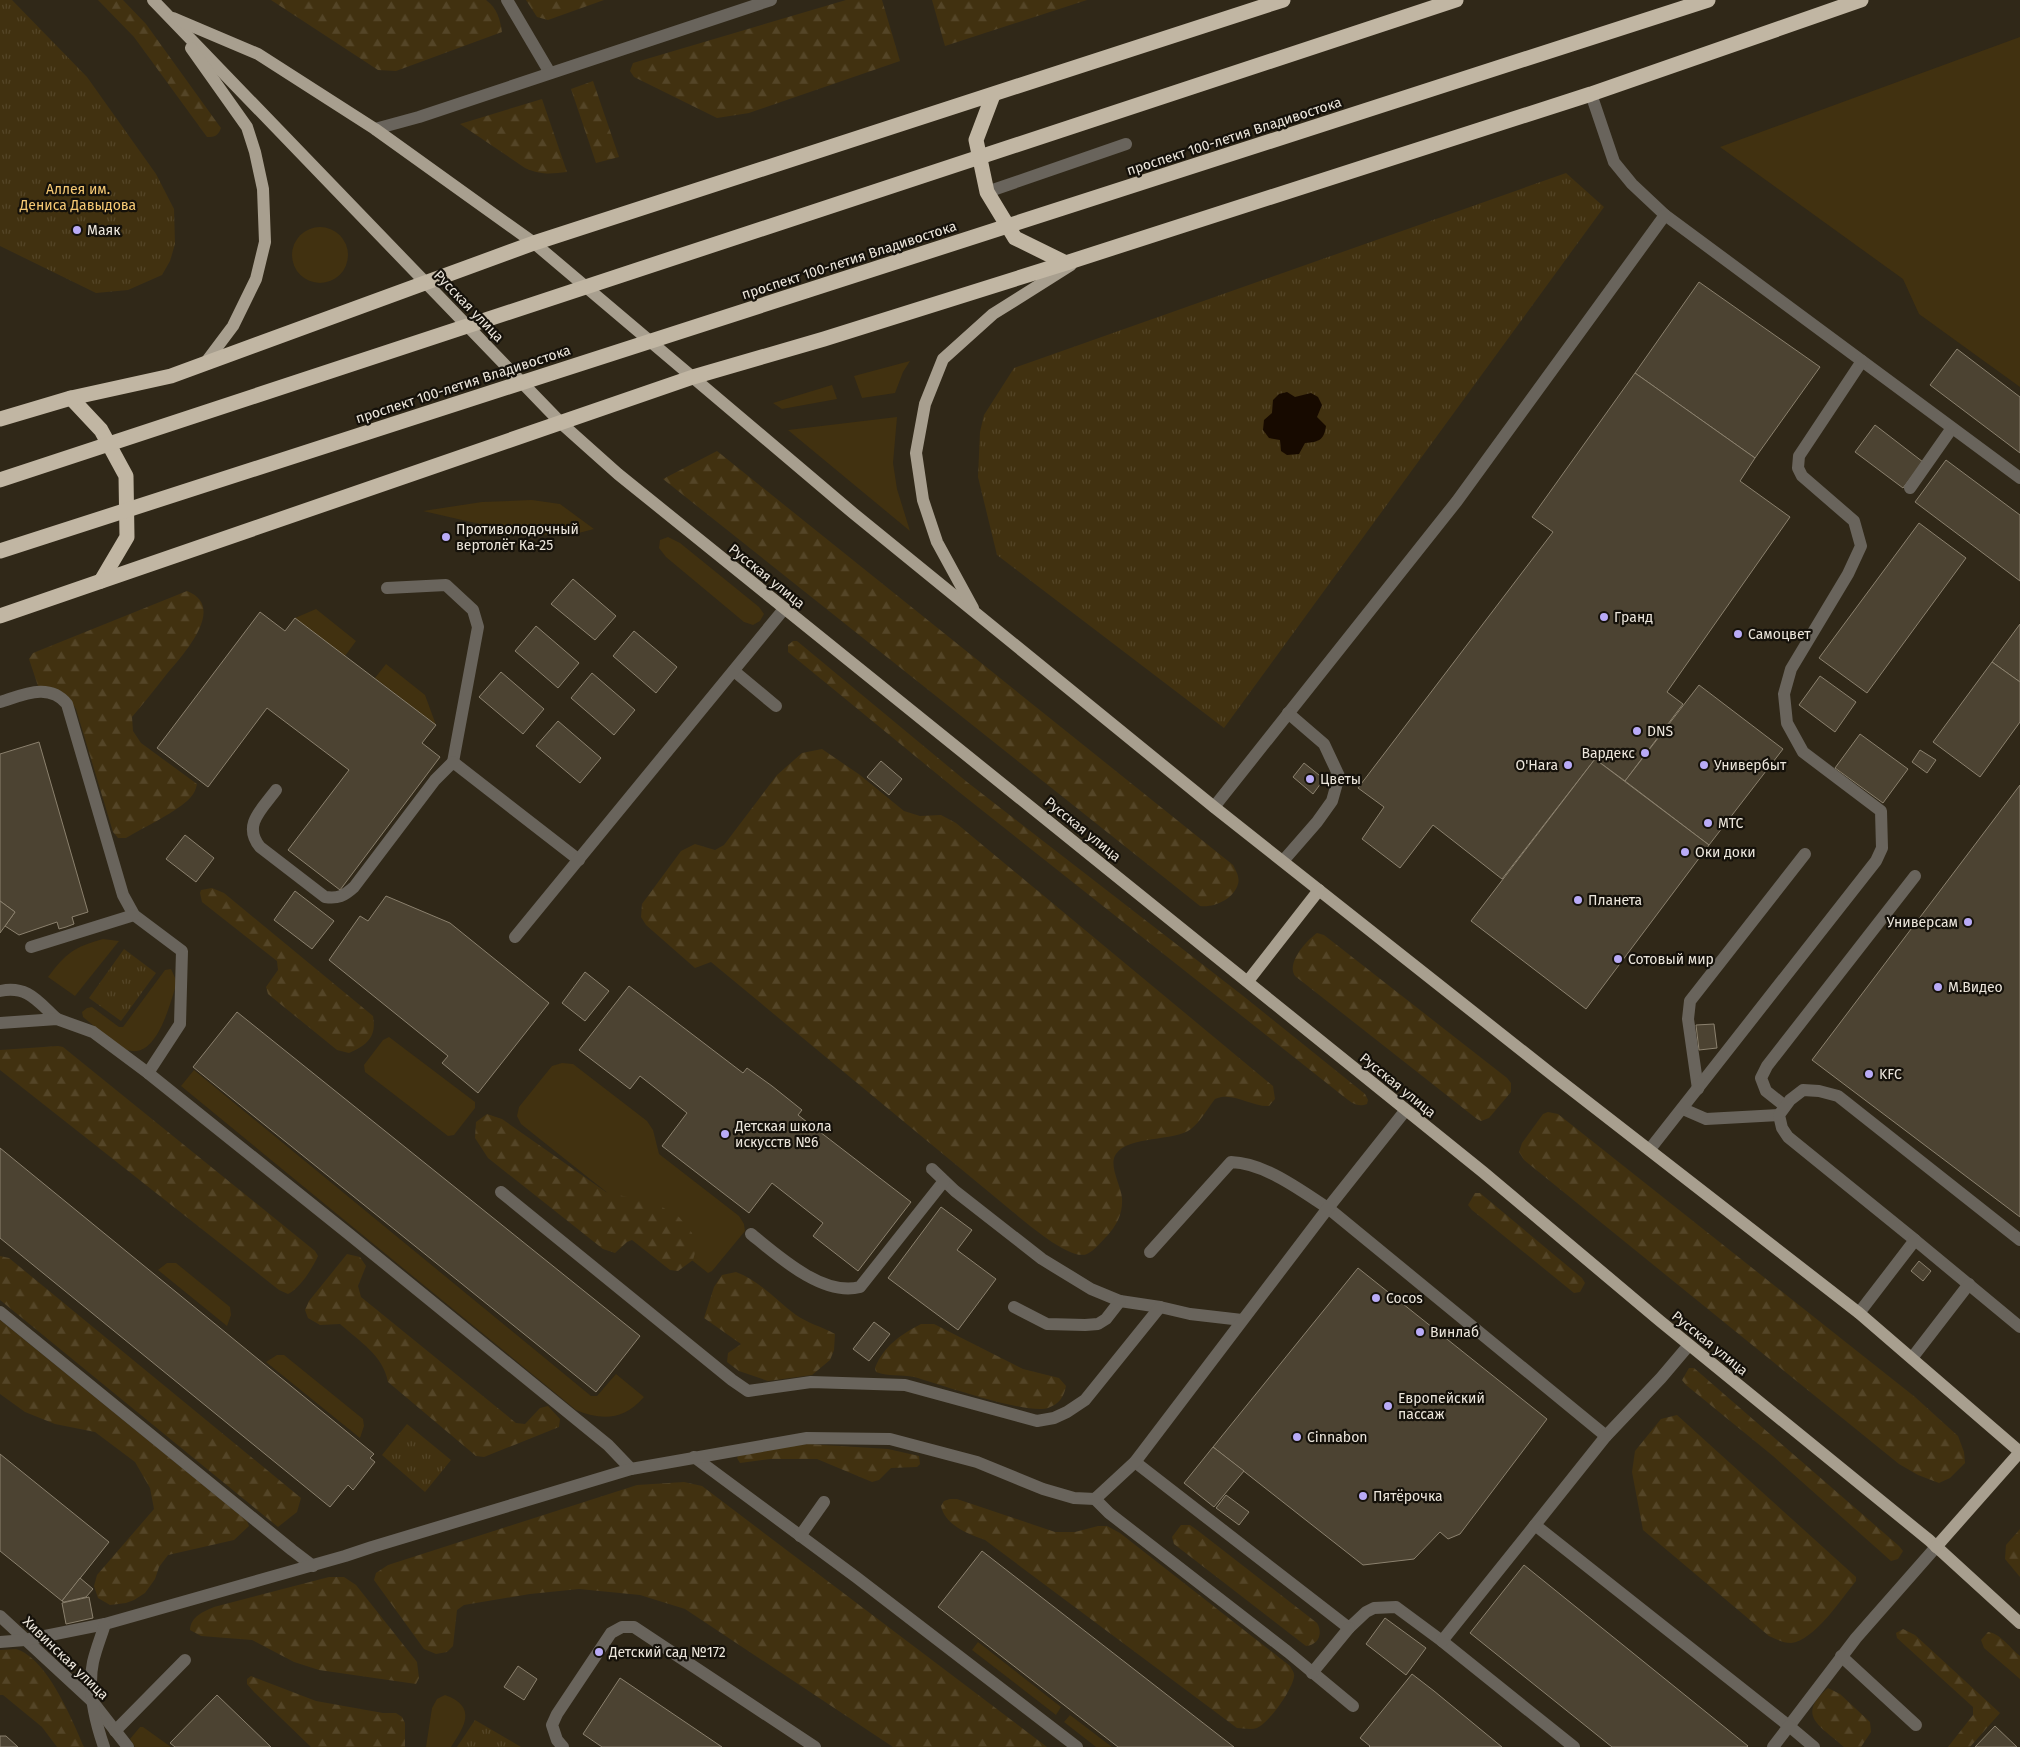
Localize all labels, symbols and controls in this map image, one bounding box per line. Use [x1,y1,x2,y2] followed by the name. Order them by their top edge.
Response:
[1124,94,1344,179] street label: проспект 100-летия Владивостока
[19,181,136,214] park label: Аллея им. Дениса Давыдова
[739,218,959,303] street label: проспект 100-летия Владивостока
[87,222,121,239] place label: Маяк
[71,224,83,236] marker: Маяк
[430,267,507,346] street label: Русская улица
[353,342,573,427] street label: проспект 100-летия Владивостока
[456,521,579,554] place label: Противолодочный вертолёт Ка-25
[440,531,452,543] marker: Противолодочный вертолёт Ка-25
[725,540,808,612] street label: Русская улица
[1614,609,1653,626] place label: Гранд
[1598,611,1610,623] marker: Гранд
[1748,626,1811,643] place label: Самоцвет
[1732,628,1744,640] marker: Самоцвет
[1647,723,1674,740] place label: DNS
[1631,725,1643,737] marker: DNS
[1581,745,1635,762] place label: Вардекс
[1639,747,1651,759] marker: Вардекс
[1516,757,1558,774] place label: O'Hara
[1714,757,1787,774] place label: Универбыт
[1562,759,1574,771] marker: O'Hara
[1698,759,1710,771] marker: Универбыт
[1320,771,1361,788] place label: Цветы
[1304,773,1316,785] marker: Цветы
[1041,793,1124,865] street label: Русская улица
[1718,815,1743,832] place label: МТС
[1702,817,1714,829] marker: МТС
[1695,844,1756,861] place label: Оки доки
[1679,846,1691,858] marker: Оки доки
[1588,892,1642,909] place label: Планета
[1572,894,1584,906] marker: Планета
[1887,914,1958,931] place label: Универсам
[1962,916,1974,928] marker: Универсам
[1628,951,1714,968] place label: Сотовый мир
[1612,953,1624,965] marker: Сотовый мир
[1948,979,2003,996] place label: М.Видео
[1932,981,1944,993] marker: М.Видео
[1356,1049,1439,1121] street label: Русская улица
[1879,1066,1902,1083] place label: KFC
[1863,1068,1875,1080] marker: KFC
[734,1118,832,1151] place label: Детская школа искусств №6
[719,1128,731,1140] marker: Детская школа искусств №6
[1386,1290,1423,1307] place label: Cocos
[1370,1292,1382,1304] marker: Cocos
[1668,1307,1751,1379] street label: Русская улица
[1430,1324,1479,1341] place label: Винлаб
[1414,1326,1426,1338] marker: Винлаб
[1398,1390,1485,1423] place label: Европейский пассаж
[1382,1400,1394,1412] marker: Европейский пассаж
[1307,1429,1368,1446] place label: Cinnabon
[1291,1431,1303,1443] marker: Cinnabon
[1373,1488,1443,1505] place label: Пятёрочка
[1357,1490,1369,1502] marker: Пятёрочка
[19,1613,112,1703] street label: Хивинская улица
[608,1644,726,1661] place label: Детский сад №172
[593,1646,605,1658] marker: Детский сад №172

